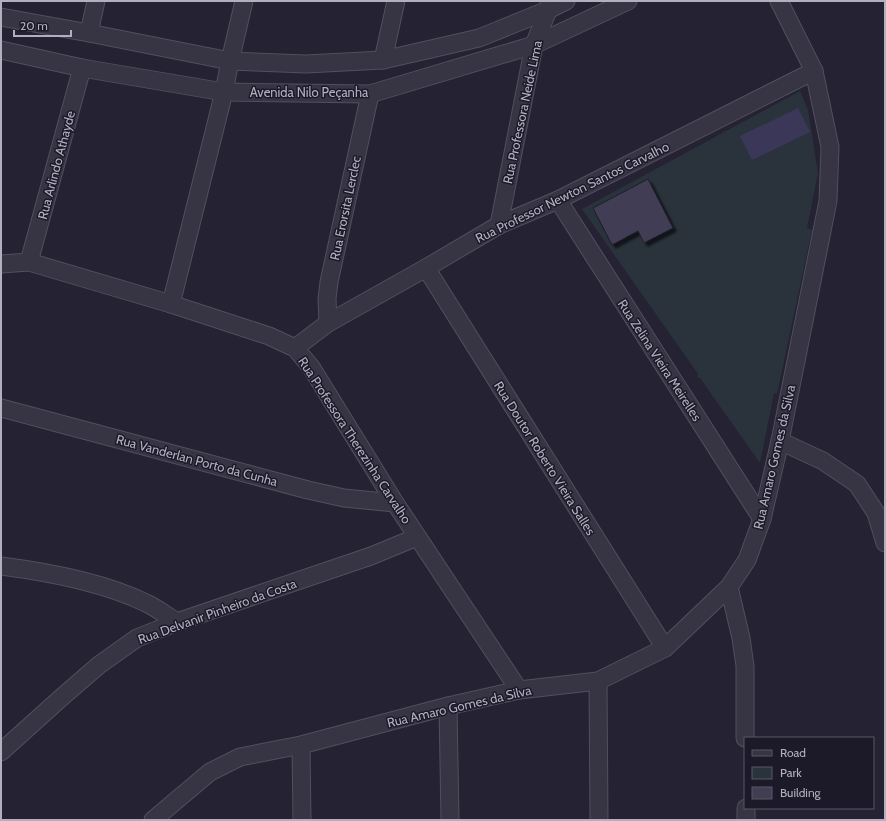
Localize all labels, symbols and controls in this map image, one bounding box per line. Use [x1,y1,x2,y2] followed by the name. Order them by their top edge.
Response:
[14,12,71,38] scale bar
[20,18,48,33] text: 20 m
[499,38,545,185] street label: Rua Professora Neide Lima
[250,84,369,100] street label: Avenida Nilo Peçanha
[34,109,78,221] street label: Rua Arlindo Athayde
[473,138,671,246] street label: Rua Professor Newton Santos Carvalho
[326,154,364,262] street label: Rua Erorsita Lerclec
[615,296,706,424] street label: Rua Zelina Vieira Meirelles
[295,354,415,526] street label: Rua Professora Therezinha Carvalho
[491,378,599,538] street label: Rua Doutor Roberto Vieira Salles
[750,383,799,531] street label: Rua Amaro Gomes da Silva
[114,431,280,489] street label: Rua Vanderlan Porto da Cunha
[136,575,299,647] street label: Rua Delvanir Pinheiro da Costa
[385,681,533,730] street label: Rua Amaro Gomes da Silva
[744,737,874,809] legend
[780,745,806,760] text: Road
[780,765,802,780] text: Park
[780,785,822,800] text: Building

